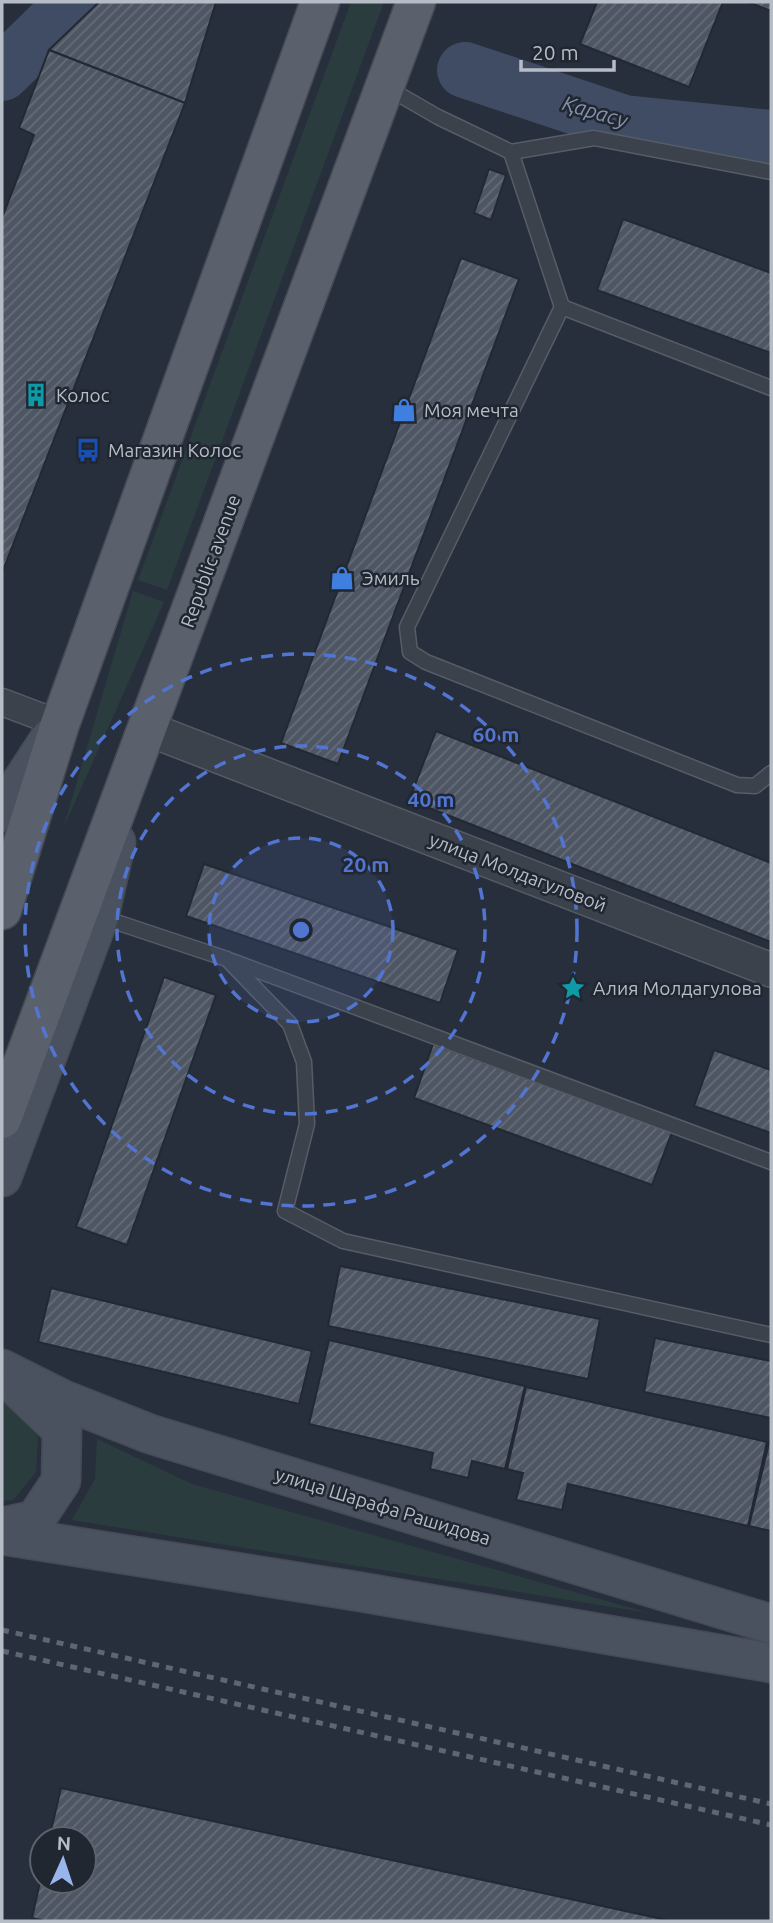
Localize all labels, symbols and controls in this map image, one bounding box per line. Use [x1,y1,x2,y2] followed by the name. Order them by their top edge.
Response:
[521,28,614,72] scale bar
[532,40,579,64] text: 20 m
[560,90,632,132] water label: Қарасу
[22,381,50,409] building icon: Колос
[56,384,110,406] place label: Колос
[390,396,418,424] shop icon: Моя мечта
[424,399,519,421] place label: Моя мечта
[74,436,102,464] bus stop icon: Магазин Колос
[108,439,241,461] place label: Магазин Колос
[176,492,244,630] street label: Republic avenue
[328,564,356,592] shop icon: Эмиль
[362,567,420,589] place label: Эмиль
[473,722,519,746] text: 60 m
[408,787,454,811] text: 40 m
[426,828,610,916] street label: улица Молдагуловой
[343,852,389,876] text: 20 m
[289,918,313,942] centre of rings
[559,974,587,1002] place icon: Алия Молдагулова
[593,977,762,999] place label: Алия Молдагулова
[273,1463,493,1549] street label: улица Шарафа Рашидова
[28,1825,98,1895] north arrow
[56,1832,72,1854] text: N

